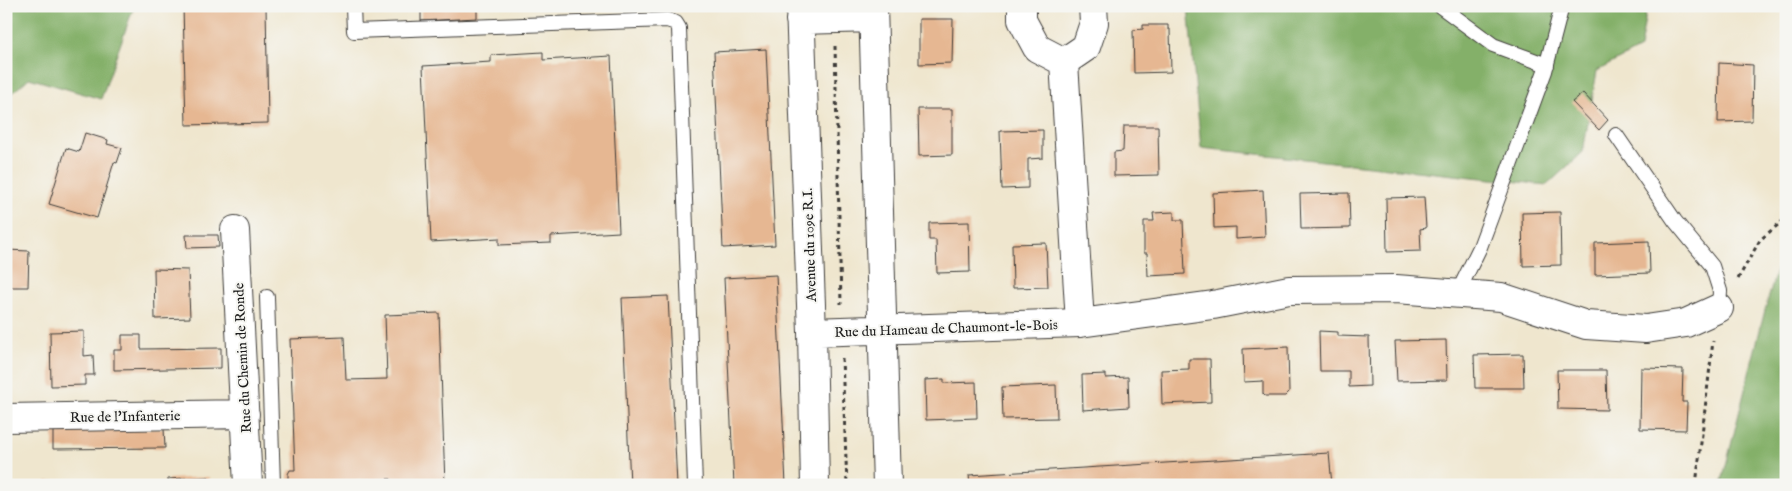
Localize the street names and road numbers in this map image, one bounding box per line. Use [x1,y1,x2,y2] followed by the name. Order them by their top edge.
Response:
[799,188,821,303] street label: Avenue du 109e R.I.
[230,282,256,434] street label: Rue du Chemin de Ronde
[834,316,1058,342] street label: Rue du Hameau de Chaumont-le-Bois
[70,407,181,427] street label: Rue de l'Infanterie

